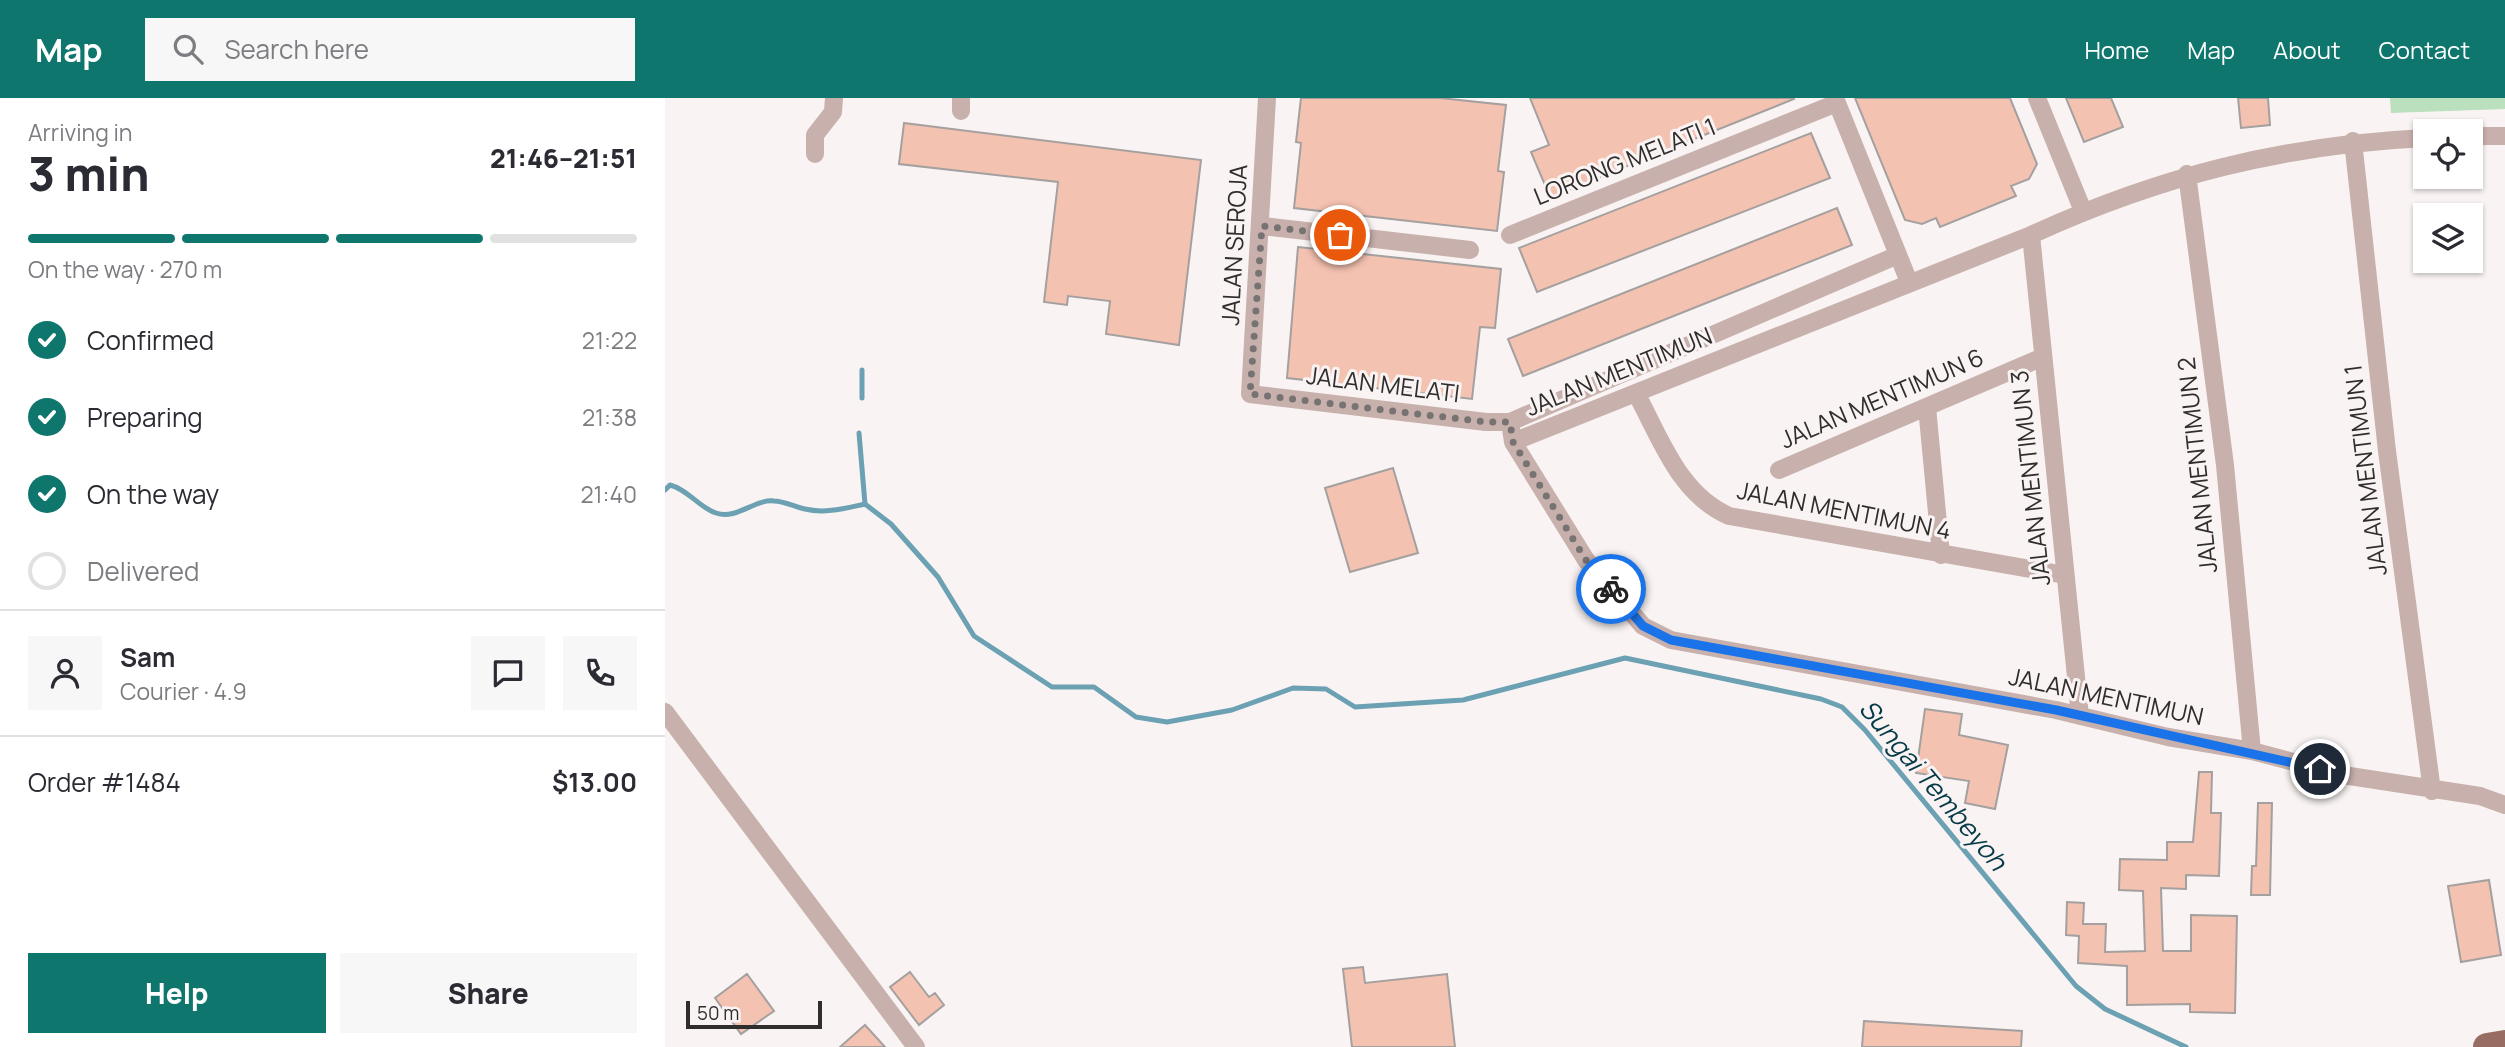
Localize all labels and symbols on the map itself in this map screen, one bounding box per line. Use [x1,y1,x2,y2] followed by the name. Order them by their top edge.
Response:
[1528,109,1720,212] street label: LORONG MELATI 1
[1213,163,1254,326] street label: JALAN SEROJA
[1310,205,1370,265] pin
[1520,318,1716,423] street label: JALAN MENTIMUN
[1775,340,1988,455] street label: JALAN MENTIMUN 6
[2169,356,2224,575] street label: JALAN MENTIMUN 2
[1305,358,1462,409] street label: JALAN MELATI
[2335,363,2394,578] street label: JALAN MENTIMUN 1
[2002,369,2057,587] street label: JALAN MENTIMUN 3
[1735,473,1954,546] street label: JALAN MENTIMUN 4
[1576,554,1646,624] courier
[2006,659,2207,732] street label: JALAN MENTIMUN
[1852,691,2017,879] water label: Sungai Tembeyoh
[2290,739,2350,799] pin
[686,998,823,1030] scale bar

